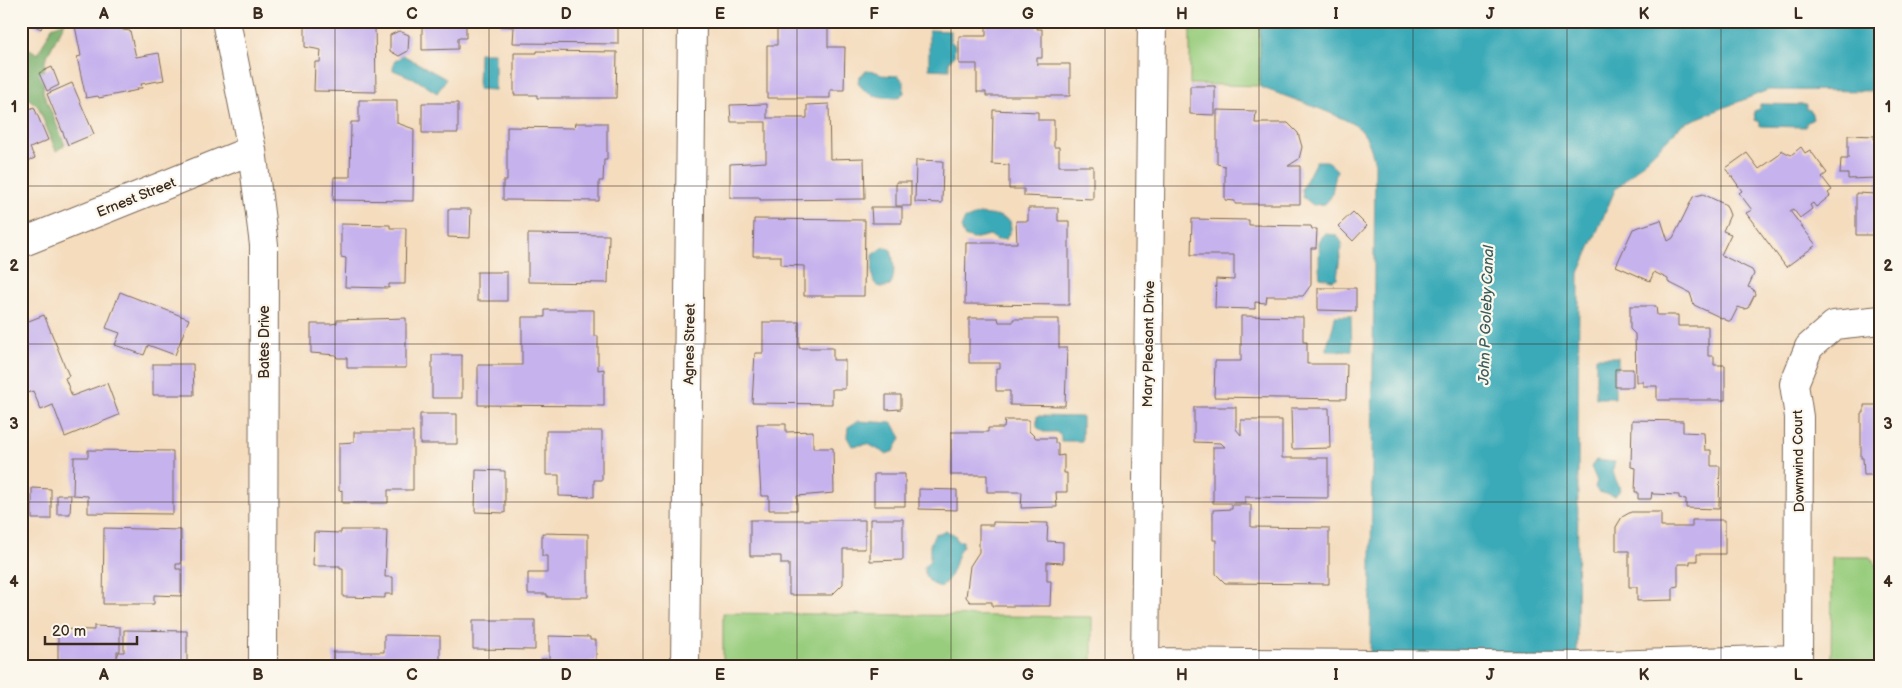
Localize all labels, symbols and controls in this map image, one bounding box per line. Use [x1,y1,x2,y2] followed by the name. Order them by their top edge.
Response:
[98,5,109,24] text: A
[252,5,264,24] text: B
[406,5,418,24] text: C
[560,5,572,24] text: D
[715,5,725,24] text: E
[869,5,879,24] text: F
[1022,5,1034,24] text: G
[1176,5,1188,24] text: H
[1333,5,1339,24] text: I
[1486,5,1495,24] text: J
[1639,5,1650,24] text: K
[1793,5,1803,24] text: L
[11,98,17,117] text: 1
[1885,98,1891,117] text: 1
[94,174,179,221] street label: Ernest Street
[1475,244,1498,386] water label: John P Goleby Canal
[9,257,19,276] text: 2
[1883,257,1893,276] text: 2
[1139,280,1158,408] street label: Mary Pleasant Drive
[680,302,699,385] street label: Agnes Street
[256,305,273,379] street label: Bates Drive
[1789,409,1808,512] street label: Downwind Court
[9,415,19,434] text: 3
[1883,415,1893,434] text: 3
[9,573,19,592] text: 4
[1883,573,1893,592] text: 4
[45,613,138,645] scale bar
[52,622,86,641] text: 20 m
[98,666,109,685] text: A
[252,666,264,685] text: B
[406,666,418,685] text: C
[560,666,572,685] text: D
[715,666,725,685] text: E
[869,666,879,685] text: F
[1022,666,1034,685] text: G
[1176,666,1188,685] text: H
[1333,666,1339,685] text: I
[1486,666,1495,685] text: J
[1639,666,1650,685] text: K
[1793,666,1803,685] text: L

